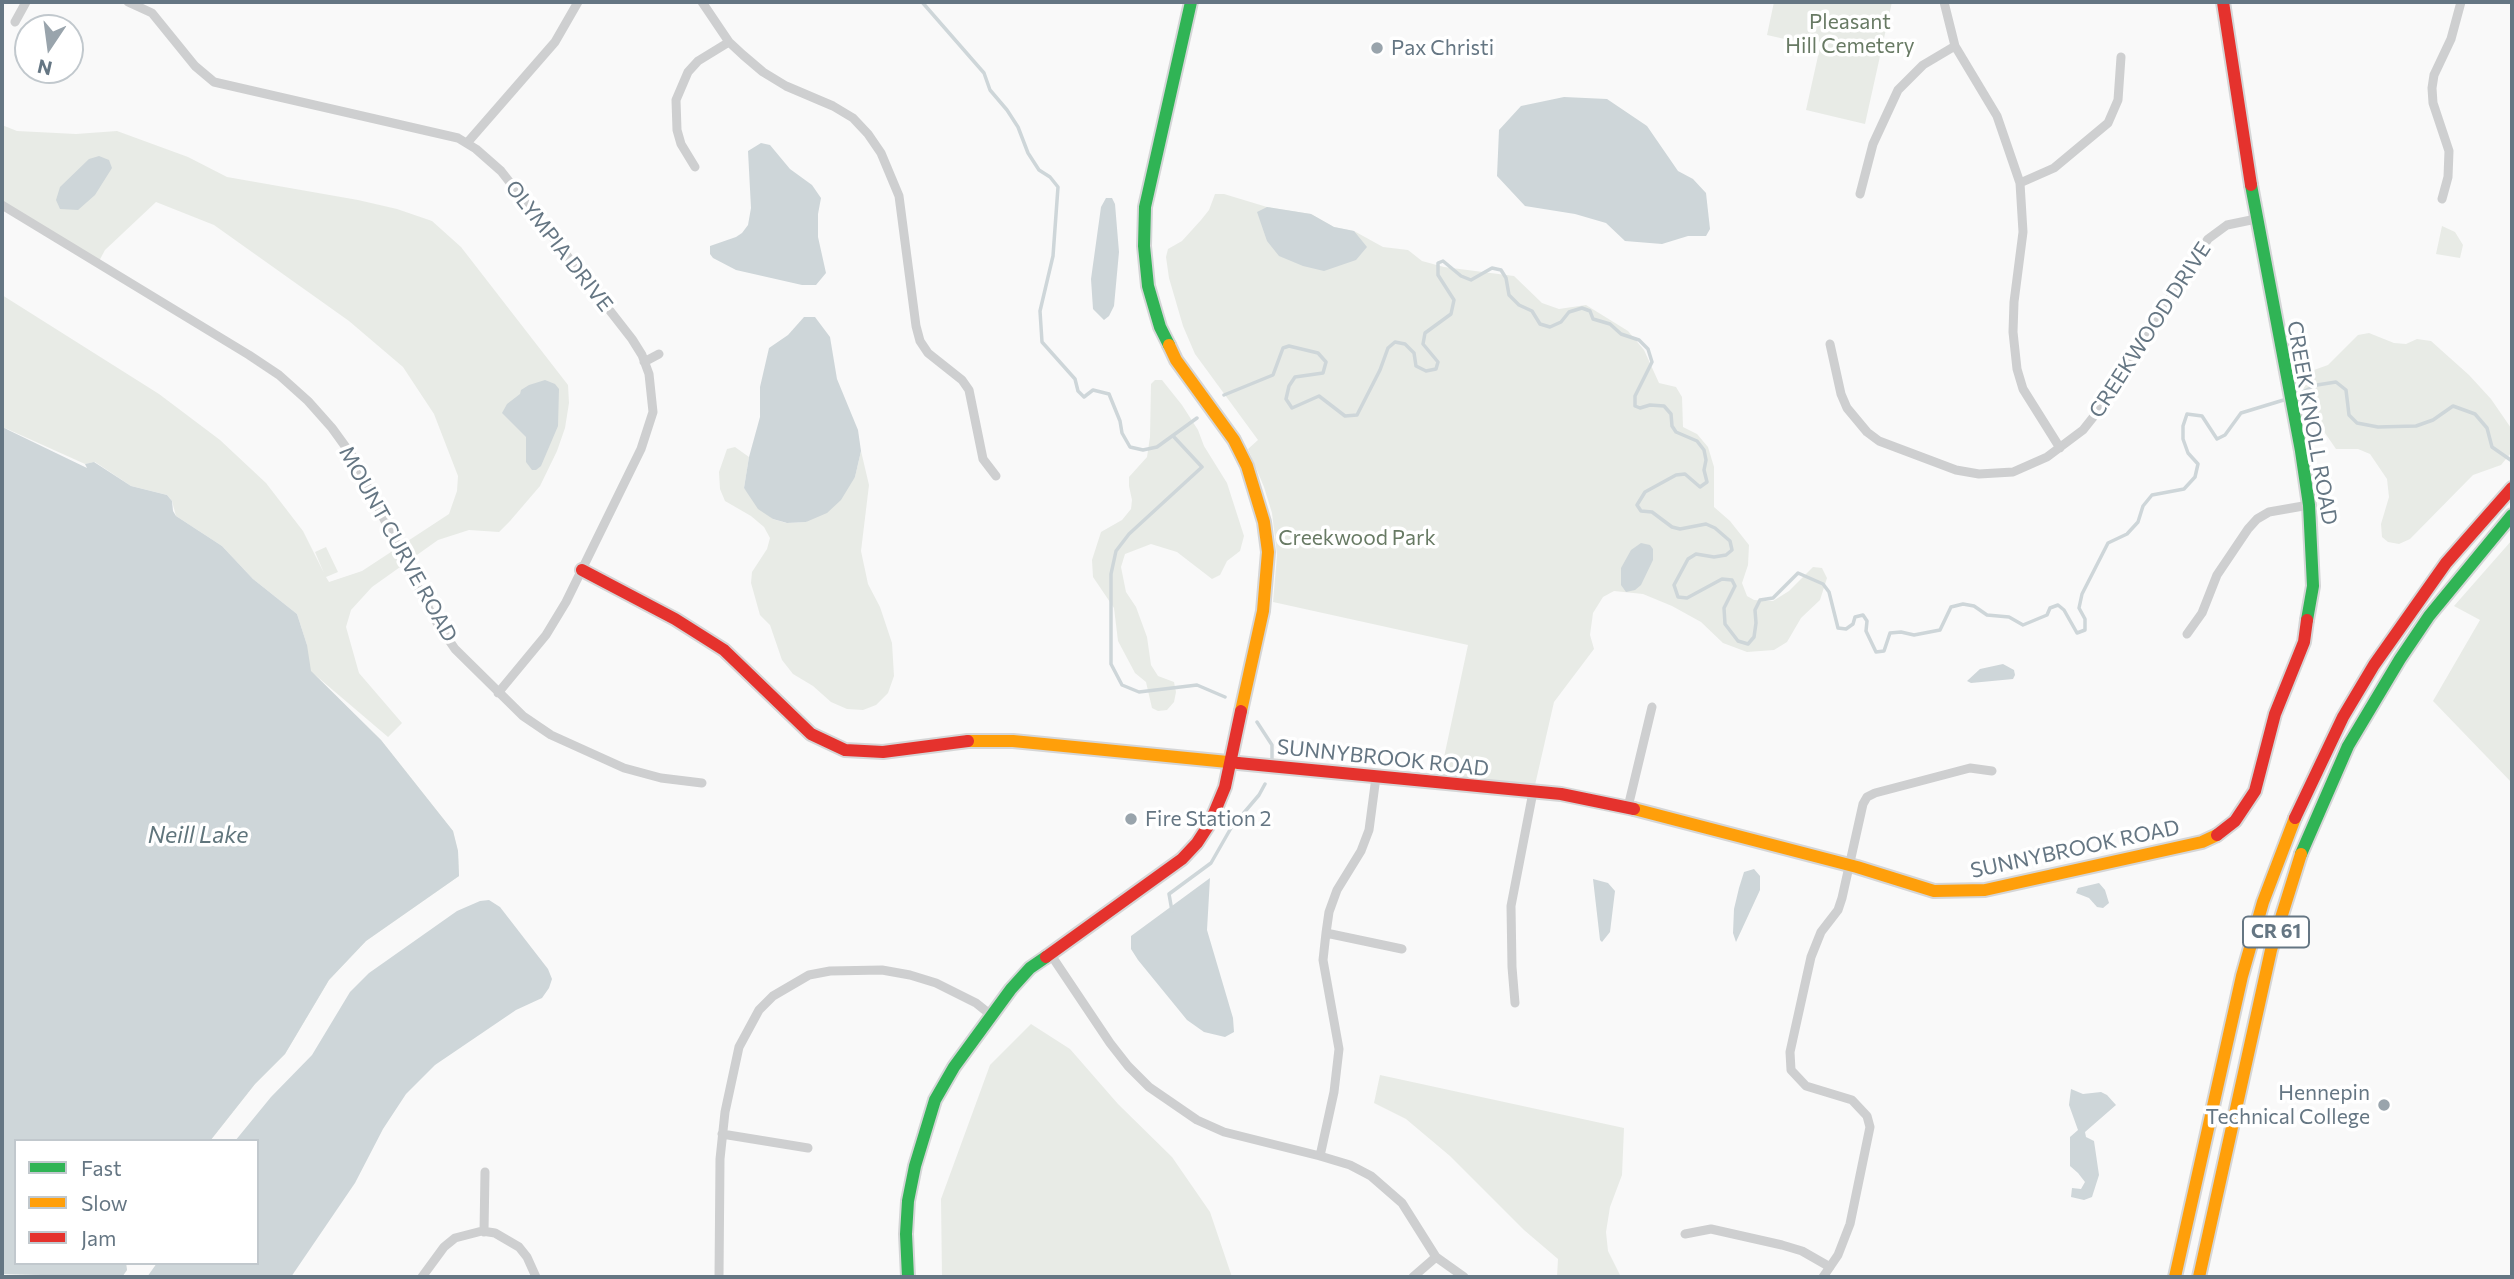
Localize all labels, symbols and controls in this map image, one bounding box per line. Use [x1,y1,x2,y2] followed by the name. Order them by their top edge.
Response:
[1785,9,1915,59] park label: Pleasant Hill Cemetery
[14,14,84,84] north arrow
[1391,35,1494,61] place label: Pax Christi
[1369,40,1385,56] marker: Pax Christi
[35,55,54,81] text: N
[500,175,618,317] street label: OLYMPIA DRIVE
[2084,237,2216,423] street label: CREEKWOOD DRIVE
[2282,319,2342,527] street label: CREEK KNOLL ROAD
[334,442,462,646] street label: MOUNT CURVE ROAD
[1278,525,1436,551] park label: Creekwood Park
[1276,734,1490,782] street label: SUNNYBROOK ROAD
[1145,806,1272,832] place label: Fire Station 2
[1123,811,1139,827] marker: Fire Station 2
[1968,815,2182,883] street label: SUNNYBROOK ROAD
[148,821,248,849] water label: Neill Lake
[2243,916,2309,948] road number: CR 61
[2206,1080,2370,1130] place label: Hennepin Technical College
[2376,1097,2392,1113] marker: Hennepin Technical College
[14,1139,259,1265] legend
[81,1155,122,1180] text: Fast
[81,1190,128,1215] text: Slow
[81,1225,116,1250] text: Jam

